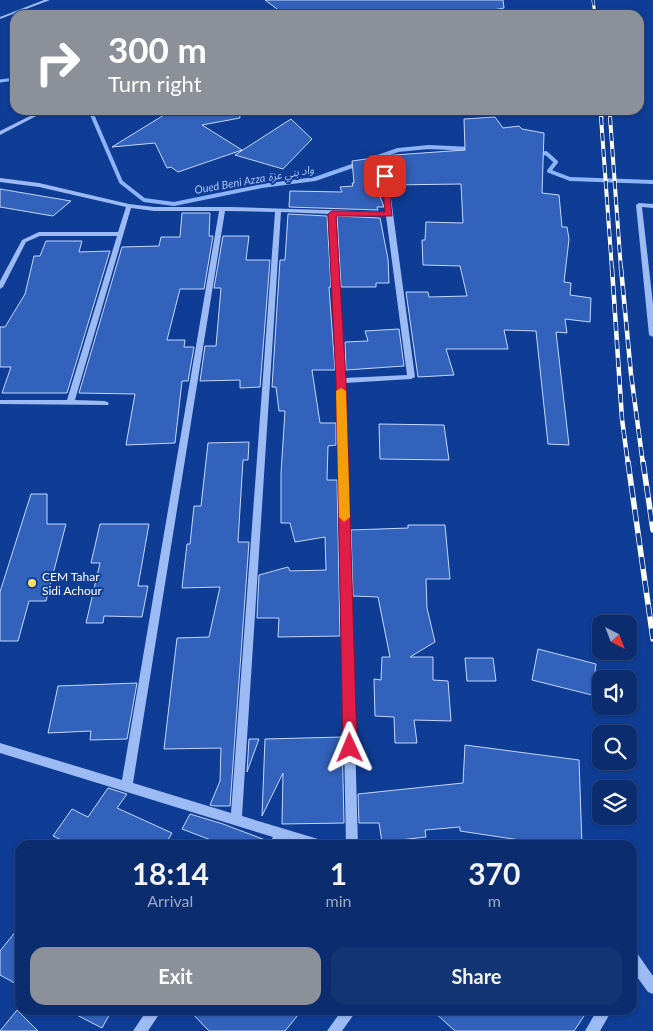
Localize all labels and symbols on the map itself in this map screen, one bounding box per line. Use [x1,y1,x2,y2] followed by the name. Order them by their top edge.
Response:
[364,155,406,197] pin
[193,162,315,199] water label: Oued Beni Azza واد بني عزة
[42,569,102,598] place label: CEM Tahar Sidi Achour
[26,577,38,589] marker: CEM Tahar Sidi Achour
[592,615,638,660] north arrow
[323,721,375,773] position arrow

